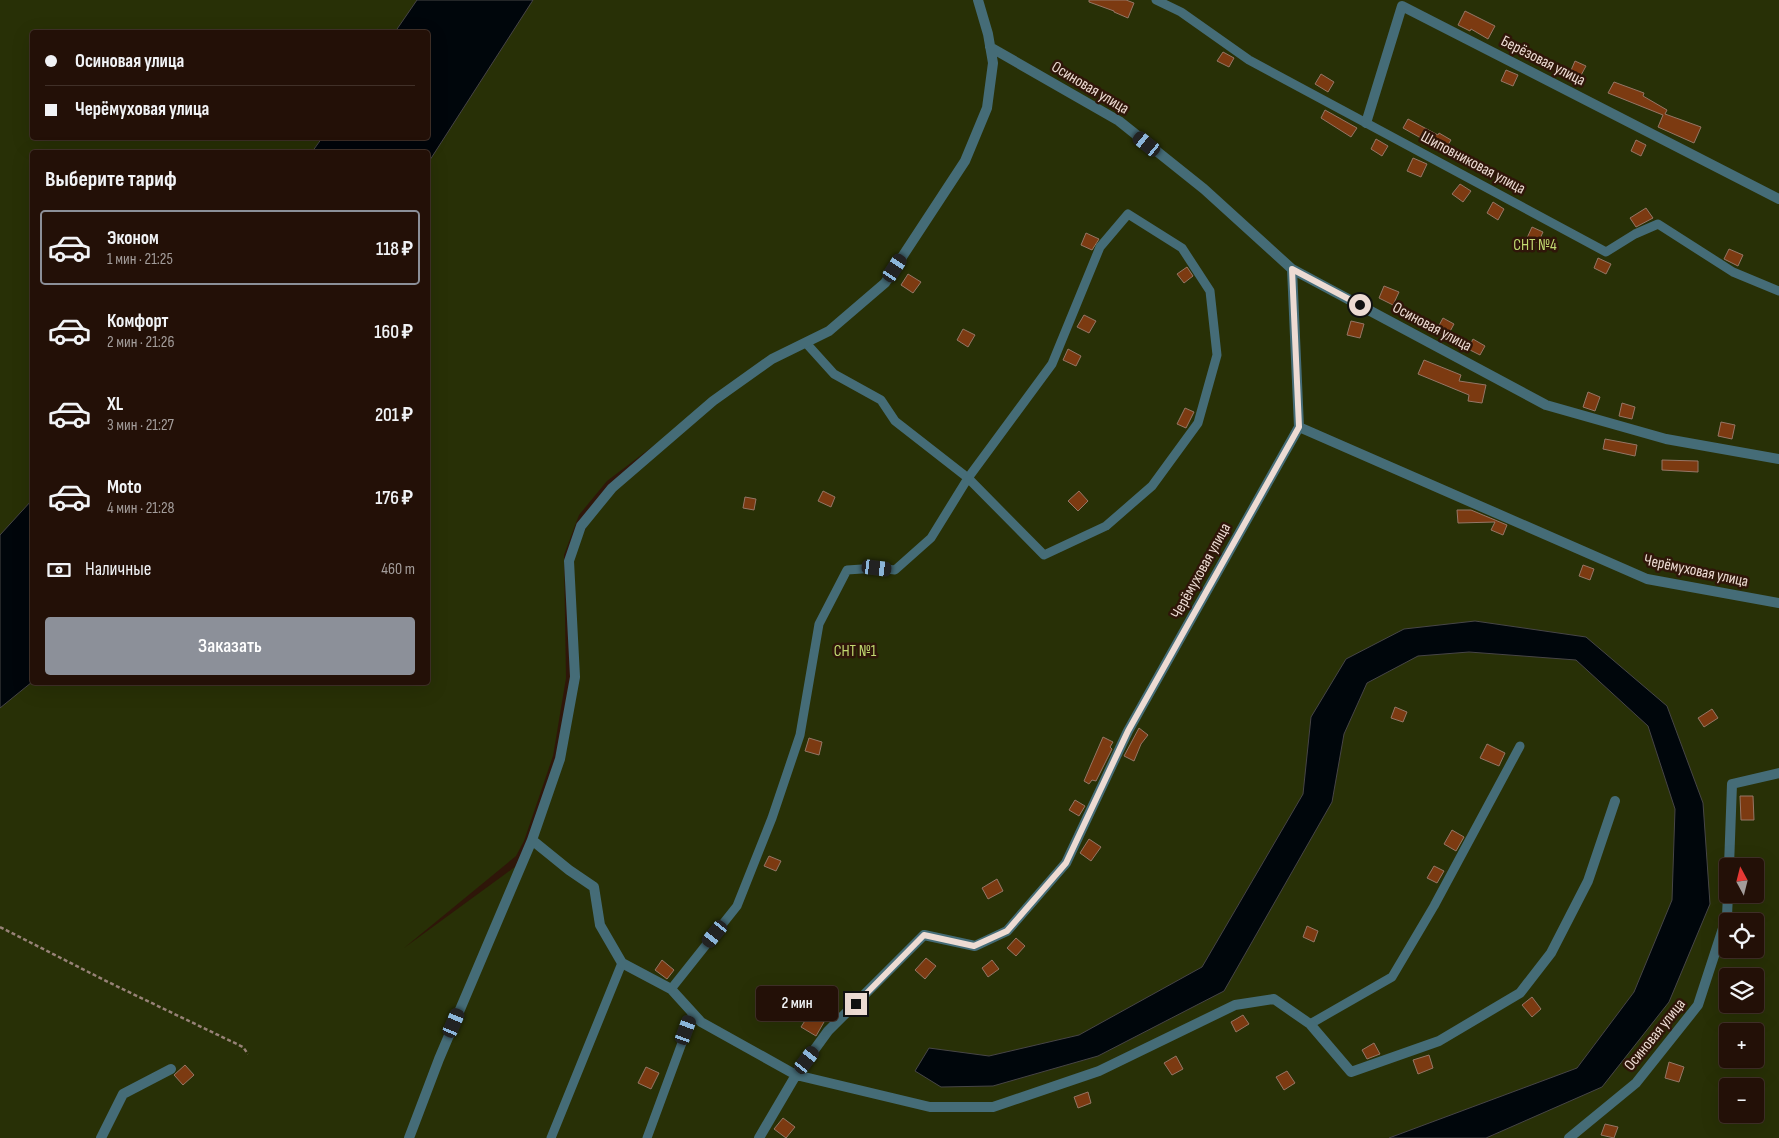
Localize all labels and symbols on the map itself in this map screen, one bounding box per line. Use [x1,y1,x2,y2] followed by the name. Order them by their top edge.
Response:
[1498,32,1588,90] street label: Берёзовая улица
[1048,57,1132,119] street label: Осиновая улица
[1417,127,1529,199] street label: Шиповниковая улица
[1130,129,1163,159] car
[1513,236,1557,255] park label: СНТ №4
[880,251,909,285] car
[1349,294,1371,316] route start
[1389,298,1475,356] street label: Осиновая улица
[1167,520,1235,622] street label: Черёмуховая улица
[1642,551,1750,591] street label: Черёмуховая улица
[861,559,892,577] car
[834,642,877,661] park label: СНТ №1
[1719,858,1764,902] north arrow
[699,918,730,950] car
[756,986,838,1022] callout: 2 мин
[845,993,867,1015] route end
[1620,995,1690,1075] street label: Осиновая улица
[441,1006,466,1040] car
[673,1013,698,1047] car
[791,1044,822,1076] car

